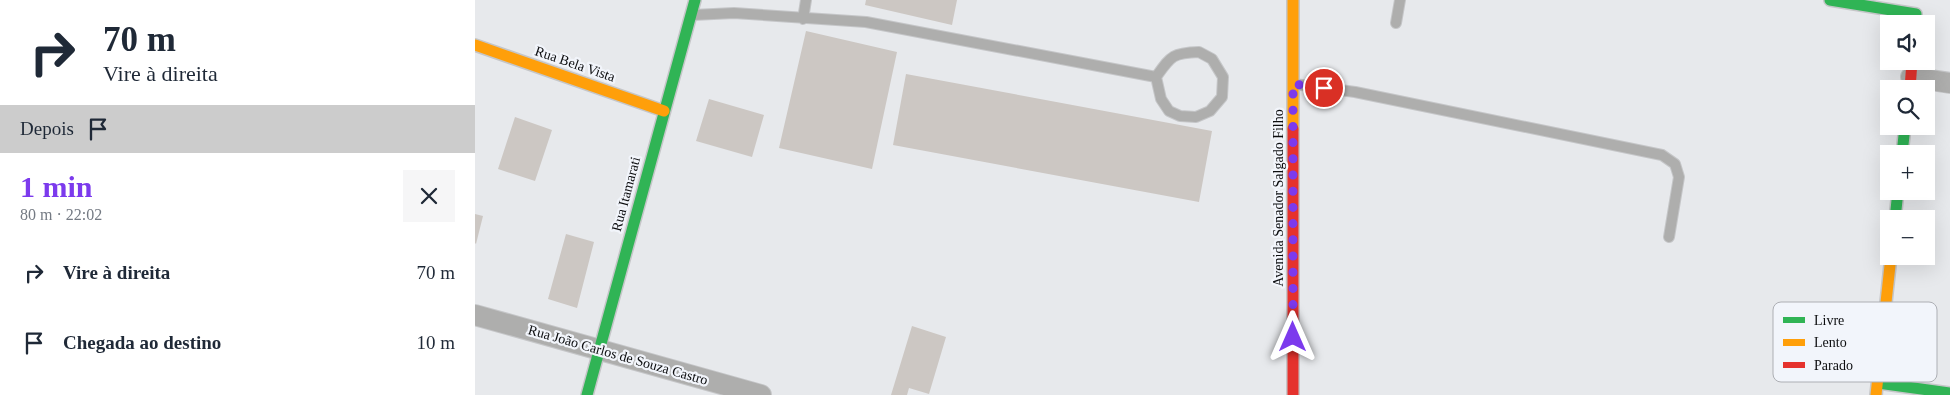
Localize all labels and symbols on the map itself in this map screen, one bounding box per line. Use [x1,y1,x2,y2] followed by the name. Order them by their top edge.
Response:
[533,43,618,85] street label: Rua Bela Vista
[1303,67,1345,109] pin
[1271,109,1286,287] street label: Avenida Senador Salgado Filho
[609,155,643,233] street label: Rua Itamarati
[1773,302,1937,382] legend
[1266,310,1318,362] position arrow
[1814,313,1844,328] text: Livre
[526,322,710,388] street label: Rua João Carlos de Souza Castro
[1814,335,1847,350] text: Lento
[1814,358,1853,373] text: Parado

